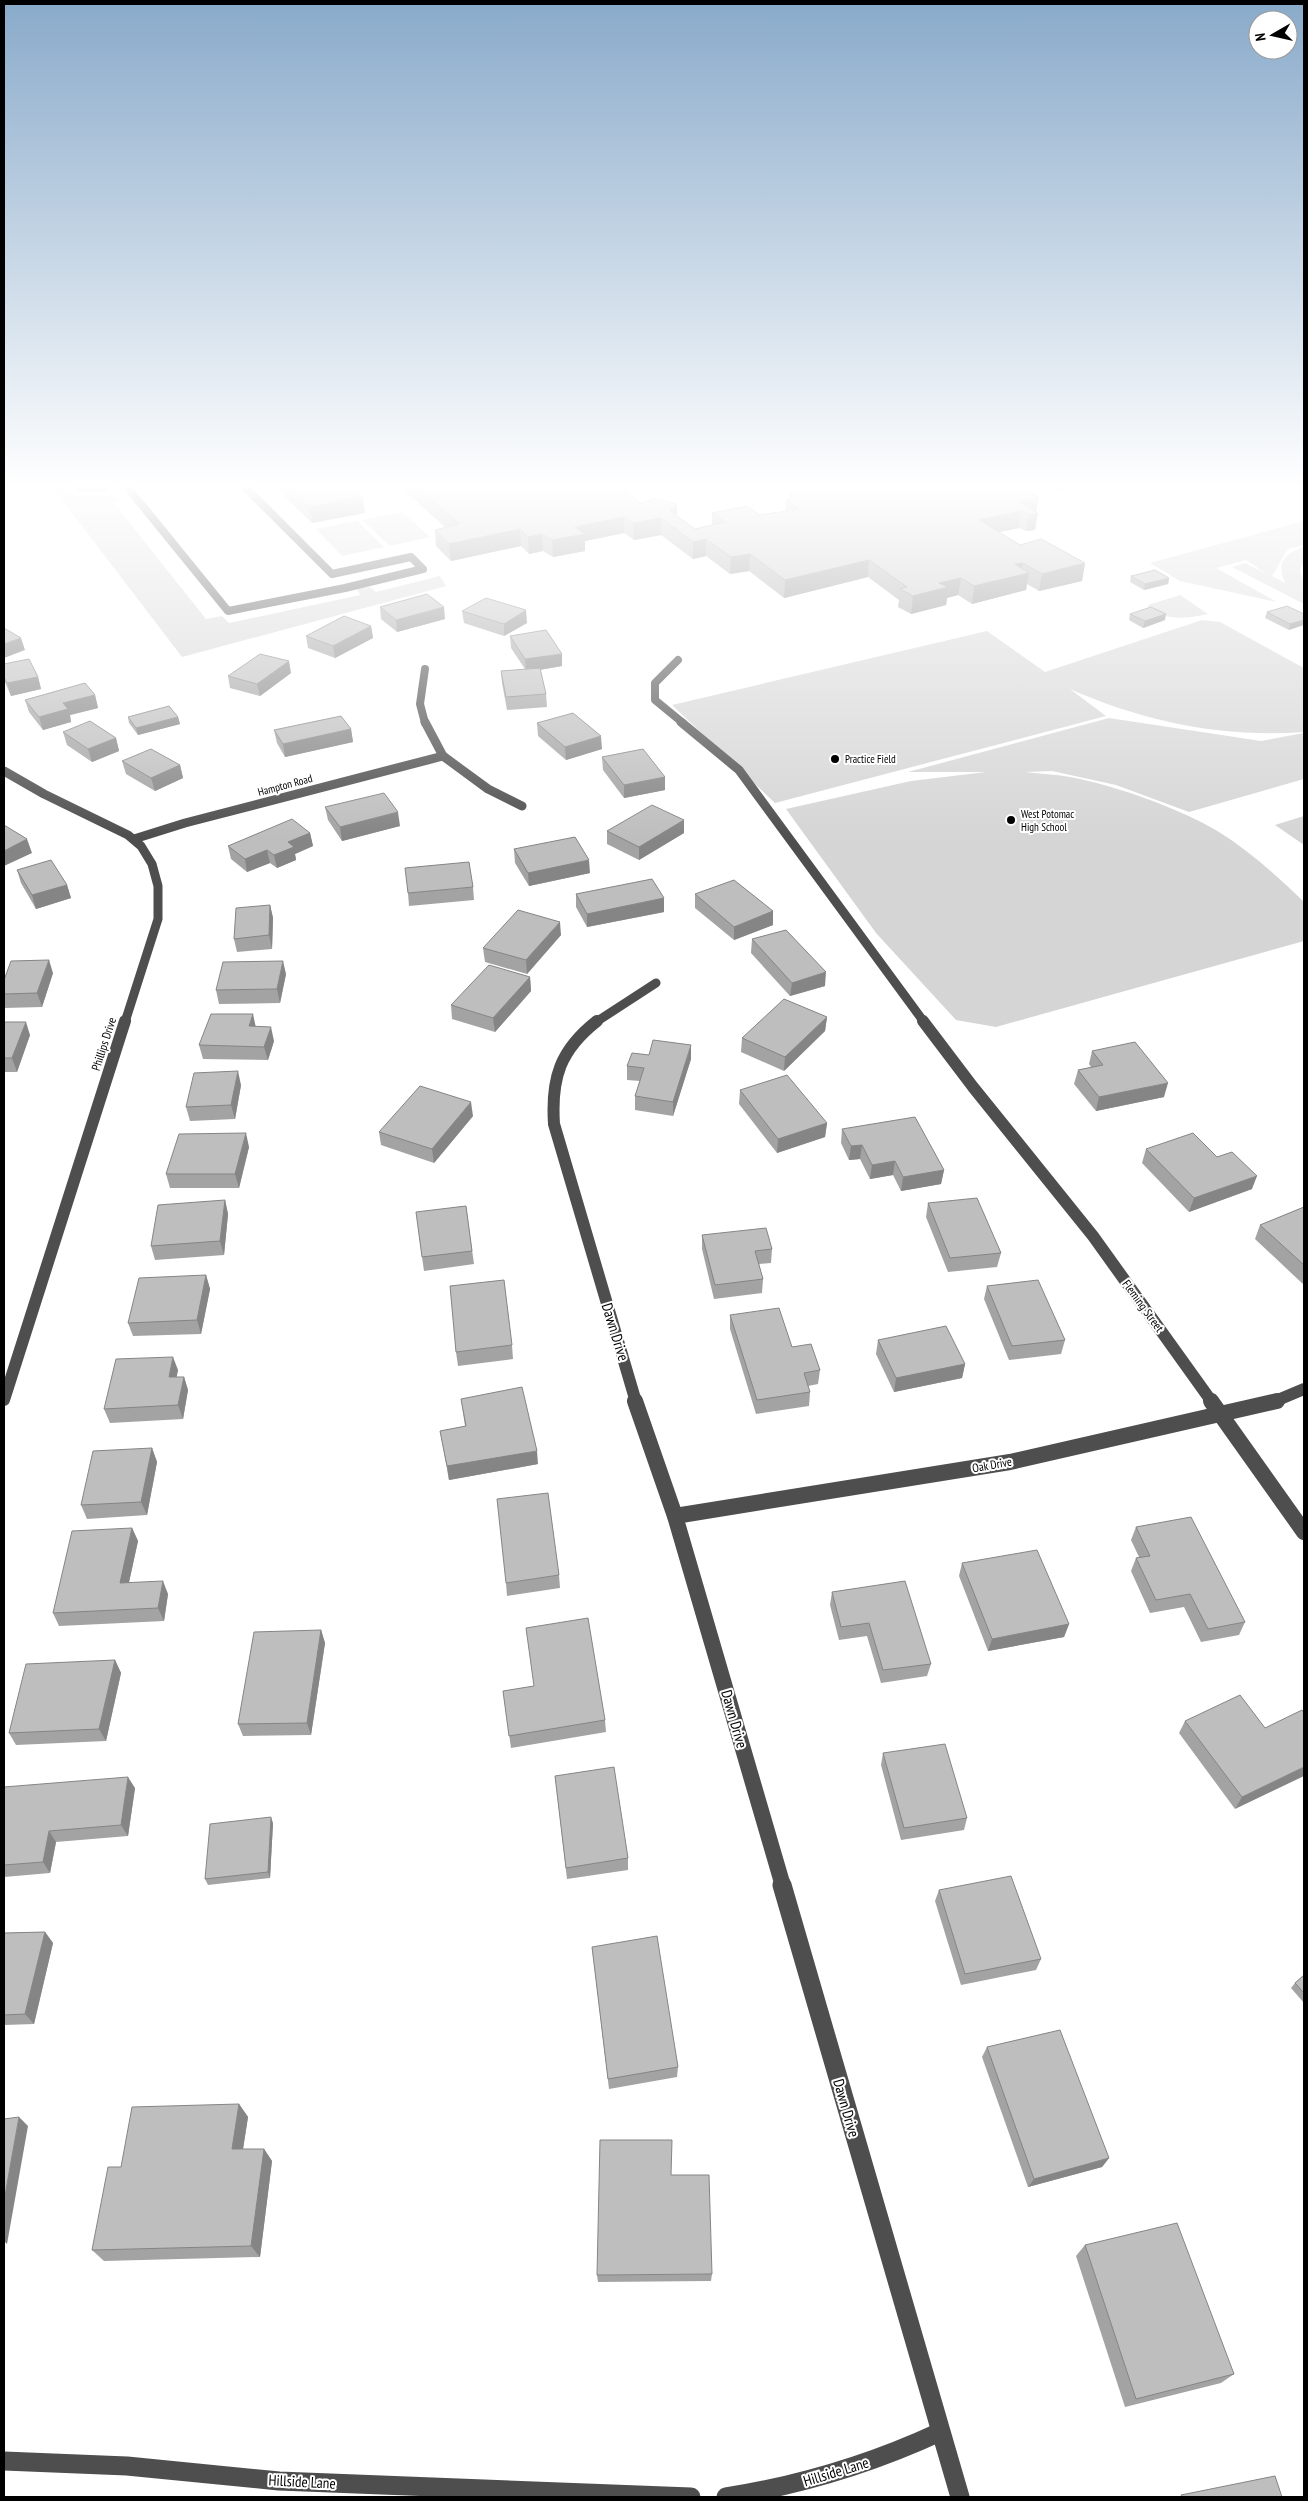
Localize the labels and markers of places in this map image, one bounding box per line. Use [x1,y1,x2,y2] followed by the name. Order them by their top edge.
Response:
[845,752,896,766] place label: Practice Field
[829,753,841,765] marker: Practice Field
[1021,807,1074,834] place label: West Potomac High School
[1005,814,1017,826] marker: West Potomac High School

